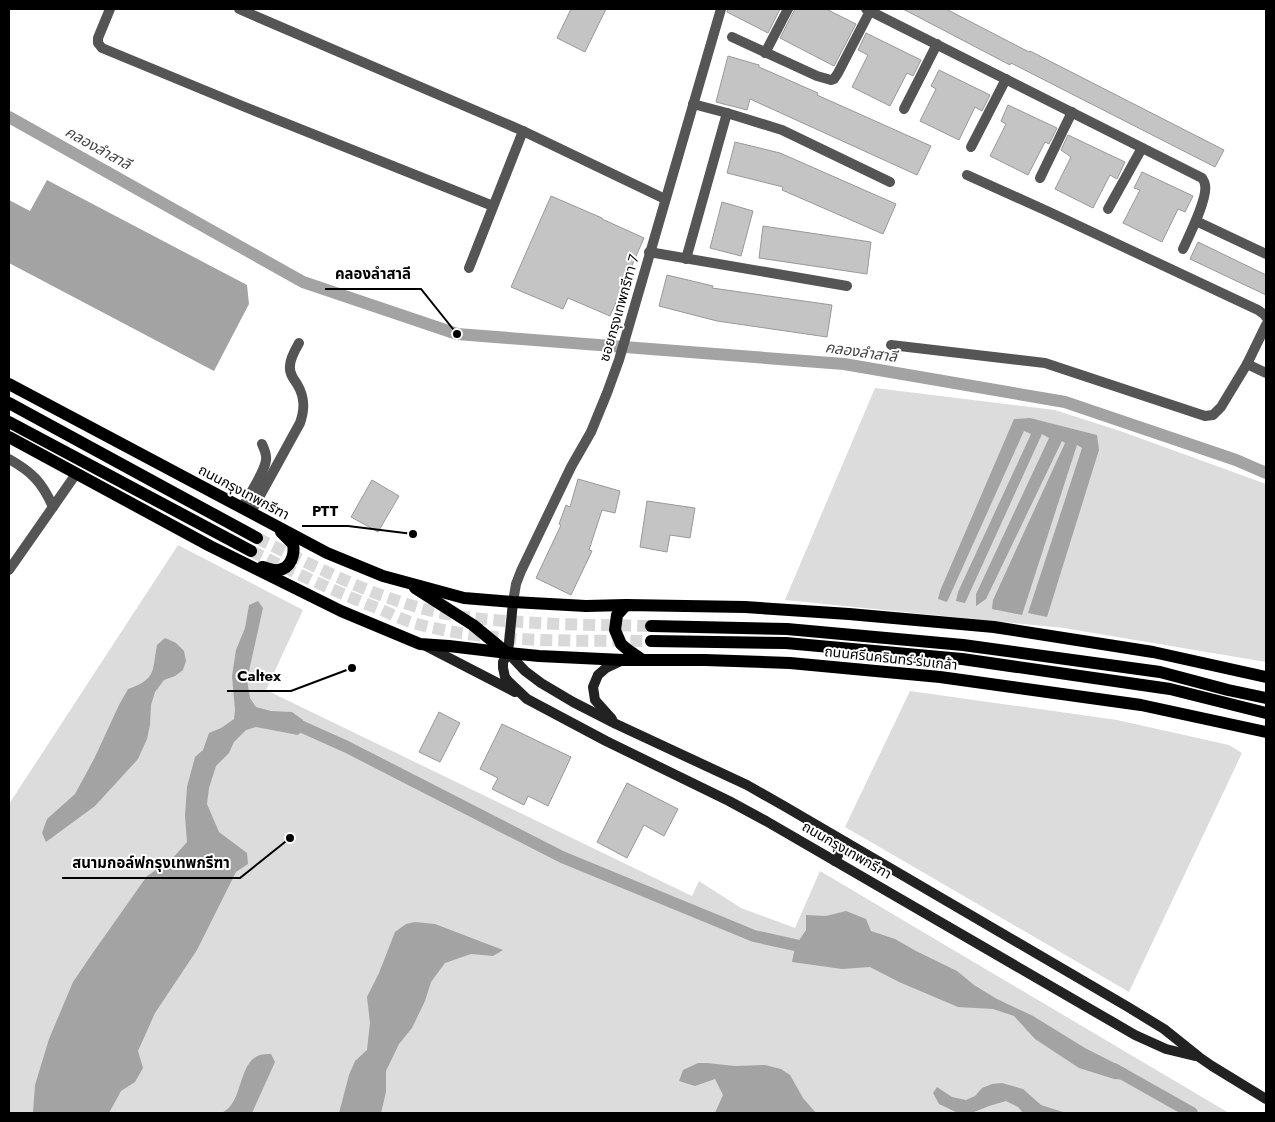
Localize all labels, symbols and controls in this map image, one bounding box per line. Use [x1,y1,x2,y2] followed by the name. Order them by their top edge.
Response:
[61,121,137,176] water label: คลองลำสาลี
[594,252,644,364] street label: ซอยกรุงเทพกรีฑา 7
[325,259,421,289] callout: คลองลำสาลี
[335,263,411,285] text: คลองลำสาลี
[824,336,900,368] water label: คลองลำสาลี
[195,460,293,524] street label: ถนนกรุงเทพกรีฑา
[302,496,348,526] callout: PTT
[312,500,339,522] text: PTT
[823,641,959,675] street label: ถนนศรีนครินทร์-ร่มเกล้า
[227,661,291,691] callout: Caltex
[237,665,281,687] text: Caltex
[799,816,895,884] street label: ถนนกรุงเทพกรีฑา
[62,848,240,878] callout: สนามกอล์ฟกรุงเทพกรีฑา
[72,852,230,874] text: สนามกอล์ฟกรุงเทพกรีฑา

